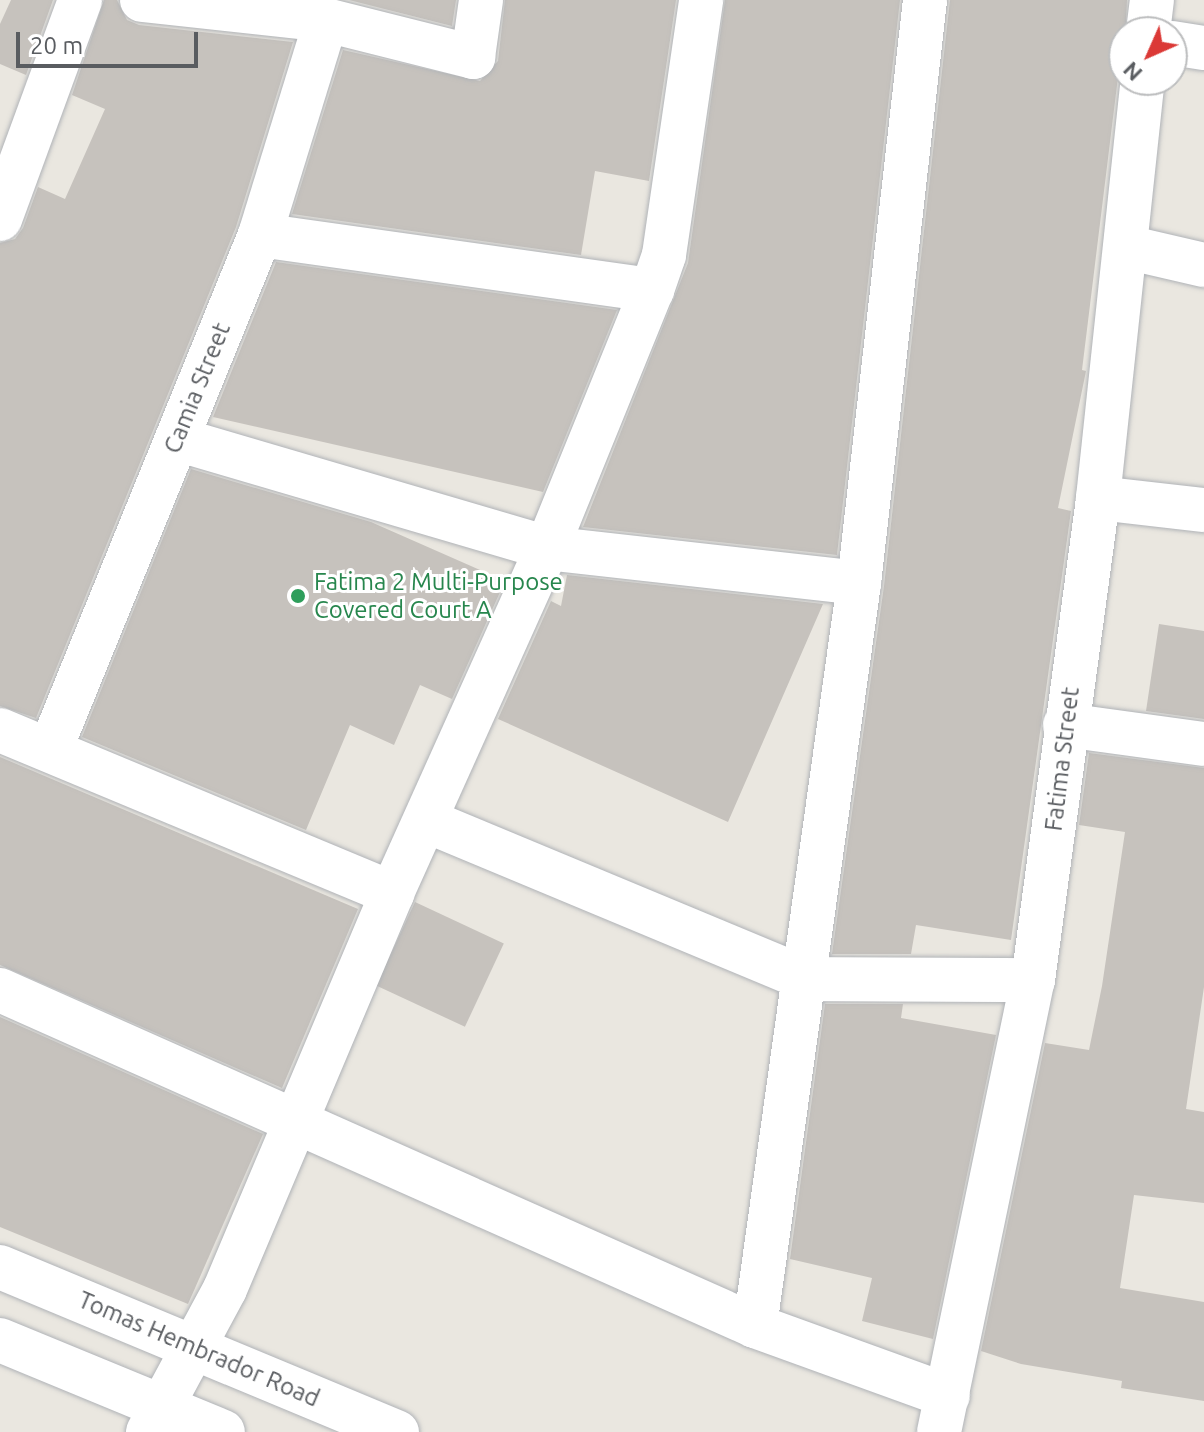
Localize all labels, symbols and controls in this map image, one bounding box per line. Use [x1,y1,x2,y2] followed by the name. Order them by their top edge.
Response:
[20,16,202,66] scale bar
[1108,16,1188,96] north arrow
[30,32,83,59] text: 20 m
[1117,57,1147,87] text: N
[158,318,236,458] street label: Camia Street
[314,568,563,624] place label: Fatima 2 Multi-Purpose Covered Court A
[289,587,307,605] marker: Fatima 2 Multi-Purpose Covered Court A
[1039,685,1085,833] street label: Fatima Street
[74,1285,324,1413] street label: Tomas Hembrador Road

